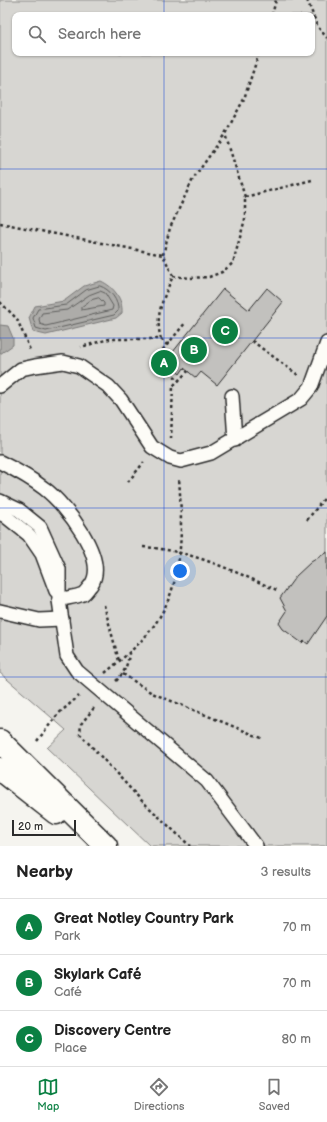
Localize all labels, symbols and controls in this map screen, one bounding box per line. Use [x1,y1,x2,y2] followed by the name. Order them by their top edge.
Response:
[12,12,315,56] search box
[26,23,48,45] icon: search
[58,25,141,44] text: Search here
[212,316,238,346] pin: C
[181,335,207,365] pin: B
[151,348,177,378] pin: A
[170,561,190,581] your location
[12,818,76,837] scale bar
[18,820,43,833] text: 20 m
[16,862,73,882] text: Nearby
[260,864,311,880] text: 3 results
[54,909,234,928] text: Great Notley Country Park
[25,919,33,935] text: A
[283,919,311,935] text: 70 m
[54,928,80,944] text: Park
[54,965,141,984] text: Skylark Café
[24,975,34,991] text: B
[283,975,311,991] text: 70 m
[54,984,82,1000] text: Café
[54,1021,171,1040] text: Discovery Centre
[24,1031,34,1047] text: C
[282,1031,311,1047] text: 80 m
[54,1040,87,1056] text: Place
[37,1076,59,1113] tab: Map
[134,1076,184,1113] tab: Directions
[259,1076,290,1113] tab: Saved

